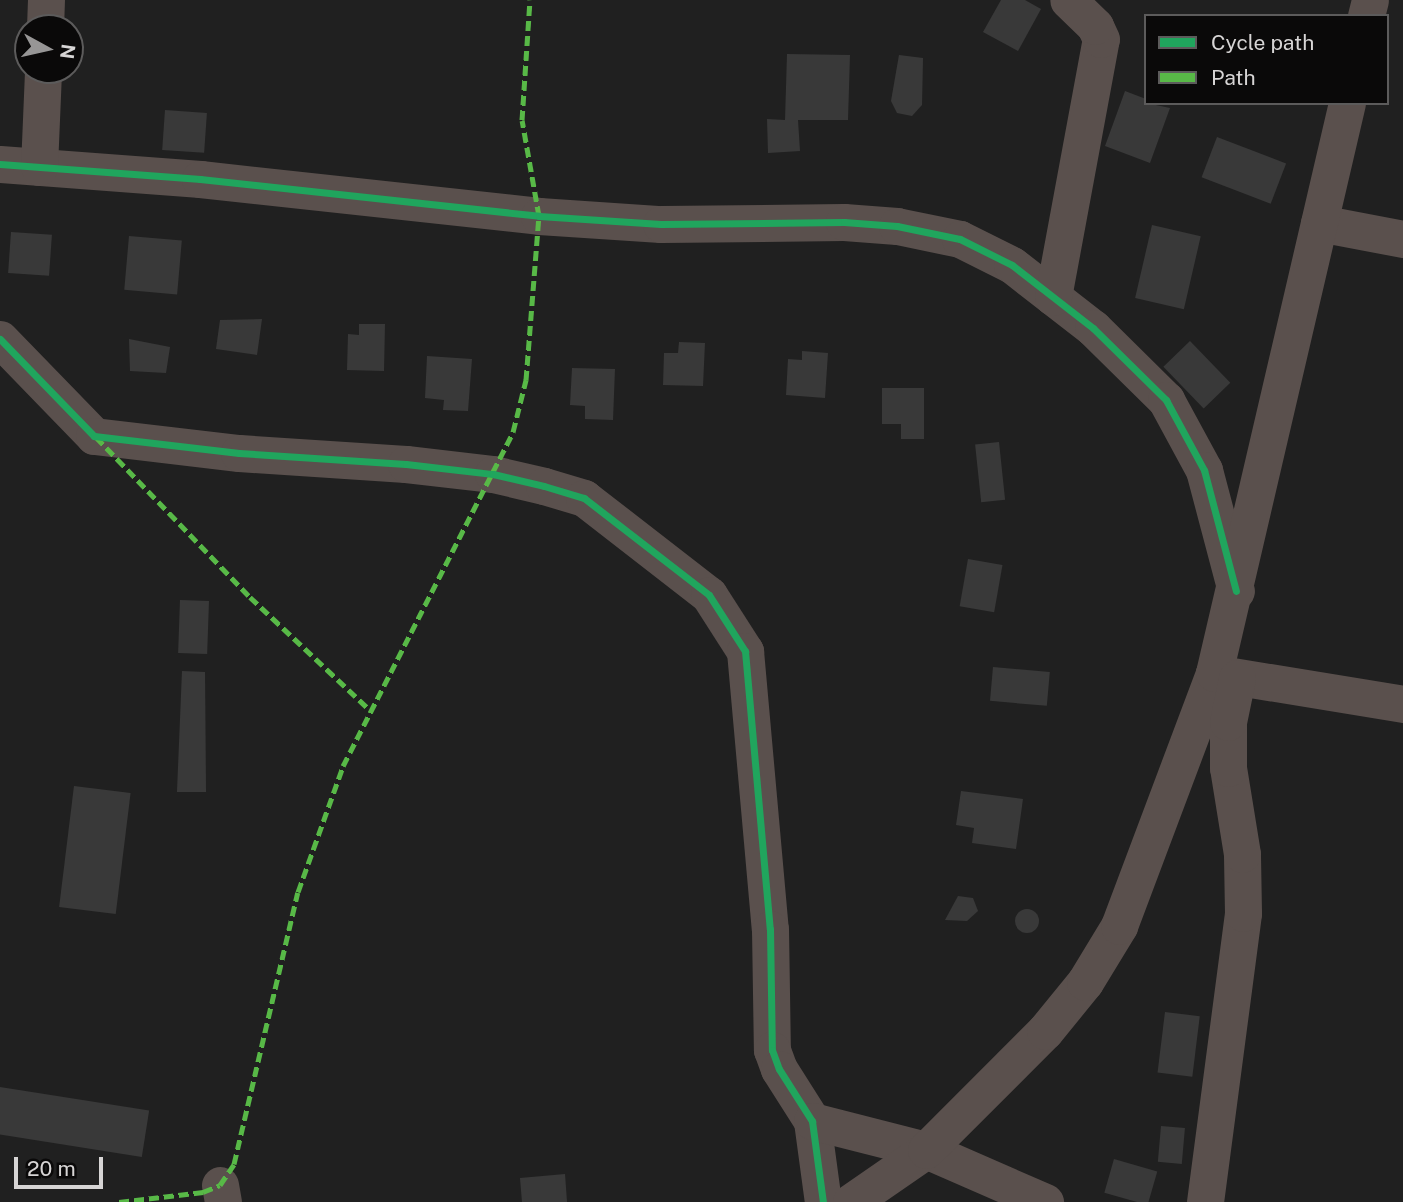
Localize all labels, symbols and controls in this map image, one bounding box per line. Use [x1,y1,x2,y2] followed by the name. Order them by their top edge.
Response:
[14,14,84,84] north arrow
[1144,14,1389,105] legend
[1211,30,1314,55] text: Cycle path
[56,43,80,61] text: N
[1211,65,1256,90] text: Path
[18,1142,107,1186] scale bar
[27,1156,76,1181] text: 20 m

